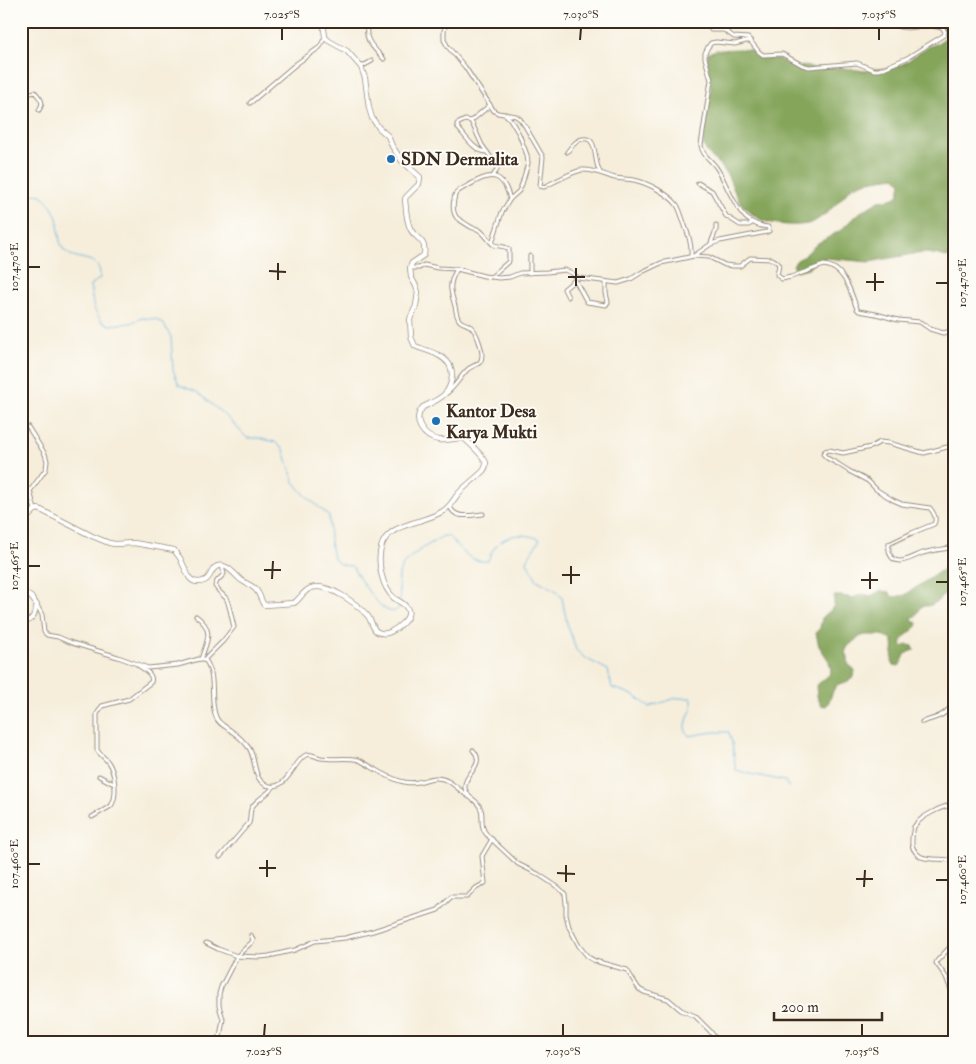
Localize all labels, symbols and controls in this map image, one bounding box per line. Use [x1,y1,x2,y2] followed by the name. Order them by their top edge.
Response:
[264,7,300,22] text: 7.025°S
[563,7,599,22] text: 7.030°S
[862,7,896,22] text: 7.035°S
[401,148,519,171] place label: SDN Dermalita
[385,153,397,165] marker: SDN Dermalita
[7,242,22,291] text: 107.470°E
[955,258,970,307] text: 107.470°E
[446,400,537,444] place label: Kantor Desa Karya Mukti
[430,415,442,427] marker: Kantor Desa Karya Mukti
[7,541,22,590] text: 107.465°E
[955,557,970,606] text: 107.465°E
[7,839,22,889] text: 107.460°E
[955,855,970,905] text: 107.460°E
[774,989,881,1021] scale bar
[781,998,819,1017] text: 200 m
[246,1044,282,1059] text: 7.025°S
[545,1044,581,1059] text: 7.030°S
[845,1044,879,1059] text: 7.035°S

